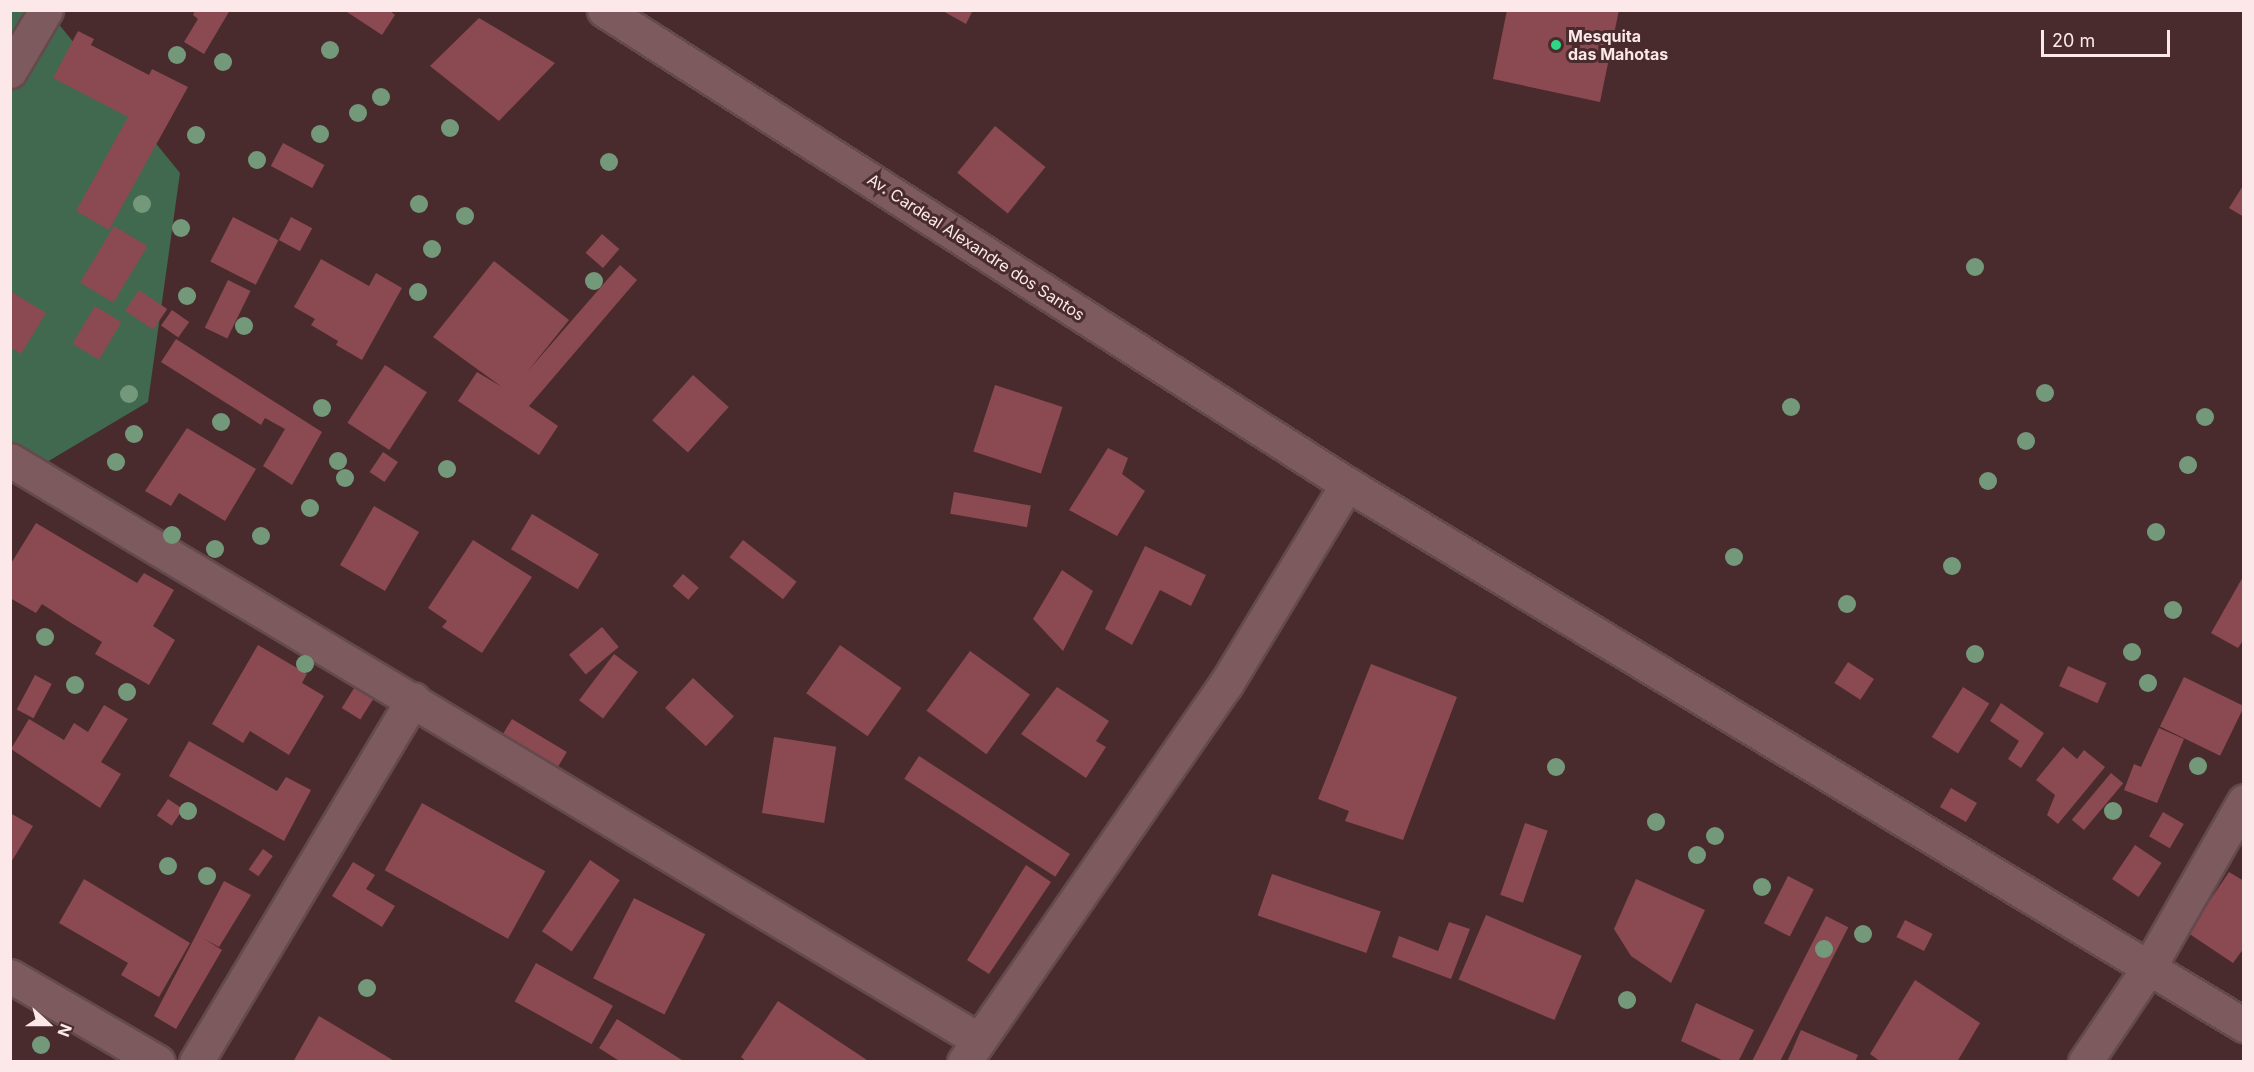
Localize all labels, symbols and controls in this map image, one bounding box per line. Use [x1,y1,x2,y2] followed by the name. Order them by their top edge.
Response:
[2044,18,2173,56] scale bar
[1568,26,1668,64] place label: Mesquita das Mahotas
[2052,30,2095,51] text: 20 m
[1549,38,1563,52] marker: Mesquita das Mahotas
[864,170,1088,324] street label: Av. Cardeal Alexandre dos Santos
[18,994,78,1054] north arrow
[53,1021,76,1040] text: N

